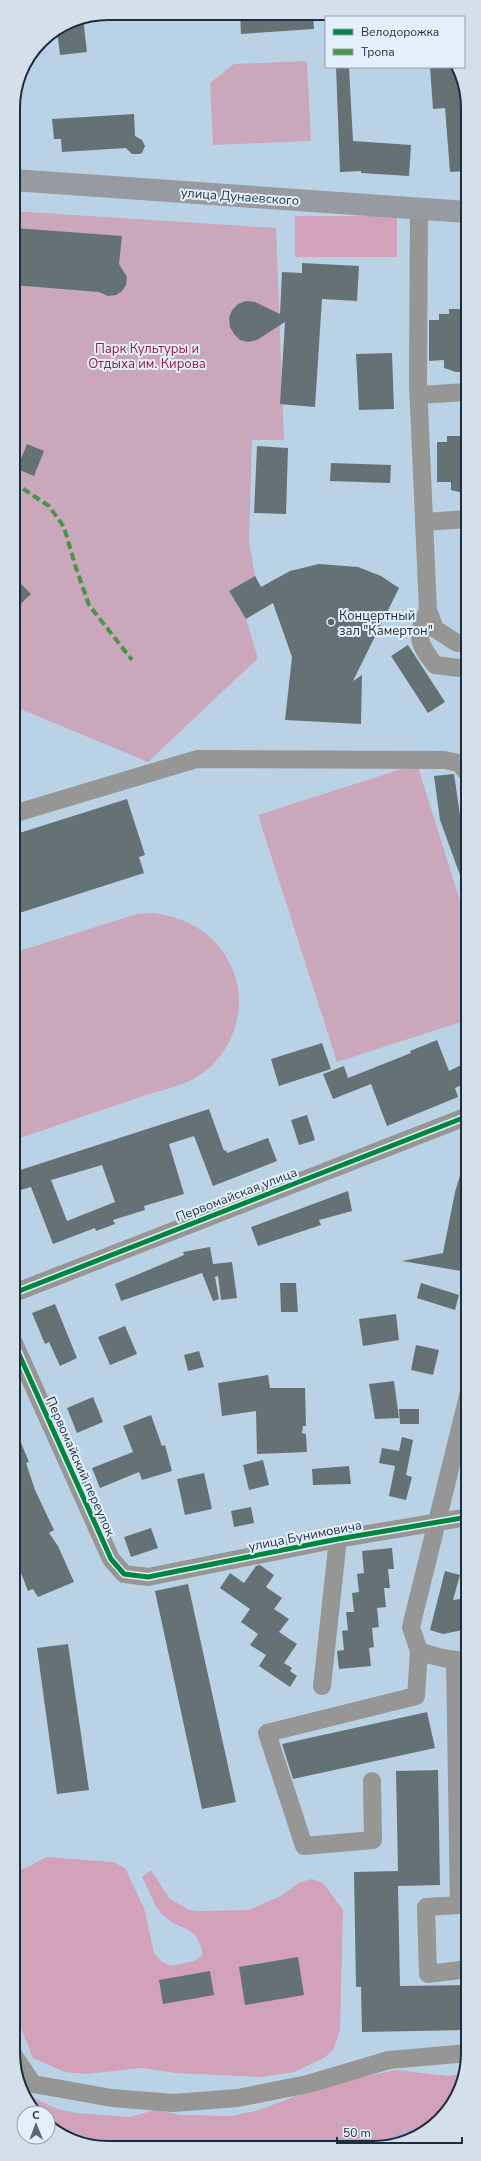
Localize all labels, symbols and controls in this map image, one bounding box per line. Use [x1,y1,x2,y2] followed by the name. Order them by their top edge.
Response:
[325,16,465,68] legend
[361,24,439,40] text: Велодорожка
[361,44,395,60] text: Тропа
[180,184,300,210] street label: улица Дунаевского
[88,340,206,373] park label: Парк Культуры и Отдыха им. Кирова
[339,607,433,640] place label: Концертный зал "Камертон"
[326,617,336,627] marker: Концертный зал "Камертон"
[173,1163,300,1226] street label: Первомайская улица
[41,1394,119,1539] street label: Первомайский переулок
[247,1516,363,1556] street label: улица Бунимовича
[16,2105,56,2145] north arrow
[32,2108,40,2123] text: С
[337,2119,462,2145] scale bar
[343,2125,371,2141] text: 50 m

